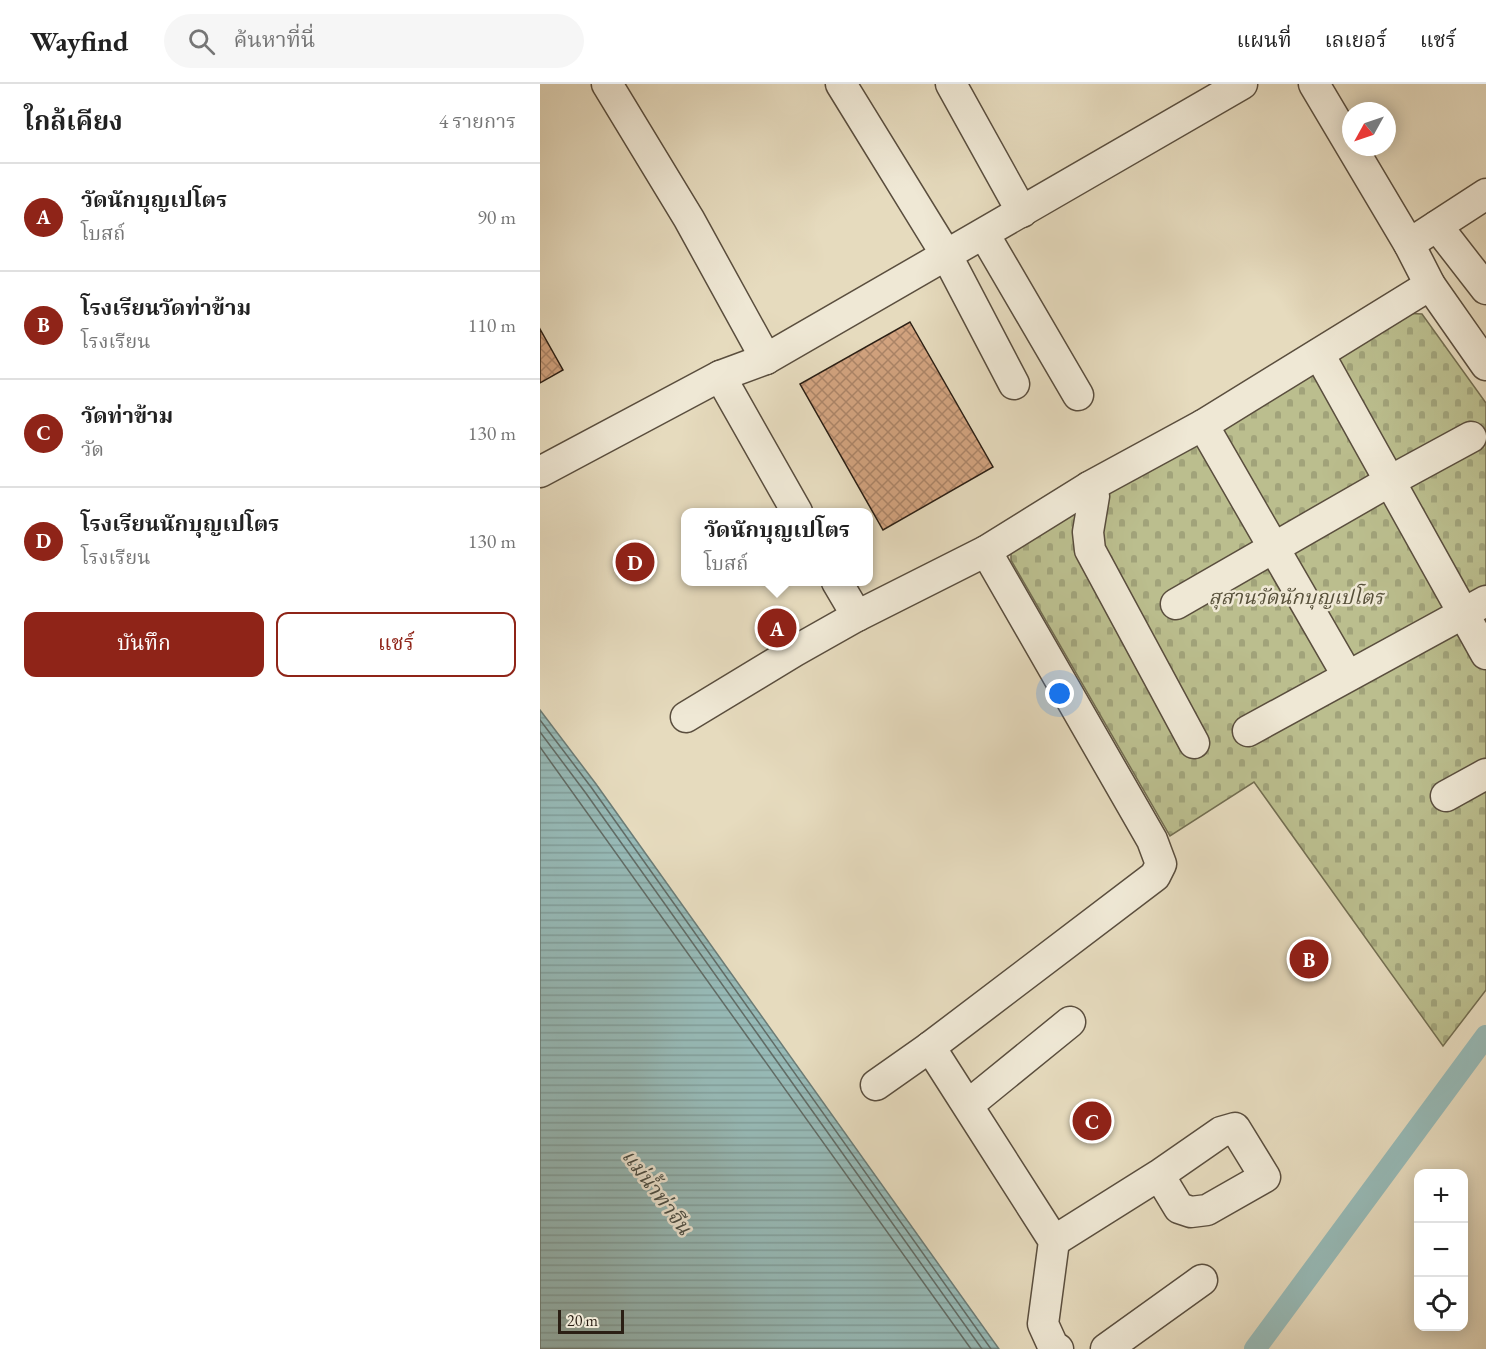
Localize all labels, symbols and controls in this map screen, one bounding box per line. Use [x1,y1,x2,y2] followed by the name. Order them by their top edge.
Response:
[164,14,584,68] search box
[30,23,128,59] text: Wayfind
[185,25,218,58] icon: search
[233,25,315,54] text: ค้นหาที่นี่
[1237,26,1292,53] text: แผนที่
[1325,26,1387,53] text: เลเยอร์
[1420,26,1456,53] text: แชร์
[1342,102,1396,156] north arrow
[24,104,123,138] text: ใกล้เคียง
[439,108,516,134] text: 4 รายการ
[81,185,227,214] text: วัดนักบุญเปโตร
[36,204,51,230] text: A
[477,204,516,230] text: 90 m
[81,220,126,246] text: โบสถ์
[81,293,251,322] text: โรงเรียนวัดท่าข้าม
[37,312,50,338] text: B
[468,312,516,338] text: 110 m
[81,328,150,354] text: โรงเรียน
[81,401,173,430] text: วัดท่าข้าม
[36,420,51,446] text: C
[468,420,516,446] text: 130 m
[81,436,104,462] text: วัด
[681,508,873,586] popup
[81,509,279,538] text: โรงเรียนนักบุญเปโตร
[704,515,850,544] text: วัดนักบุญเปโตร
[36,528,51,554] text: D
[468,528,516,554] text: 130 m
[616,540,655,584] pin: D
[81,544,150,570] text: โรงเรียน
[704,550,748,576] text: โบสถ์
[1208,583,1386,610] park label: สุสานวัดนักบุญเปโตร
[758,606,796,650] pin: A
[24,612,264,677] button: บันทึก
[276,612,516,677] button: แชร์
[1045,679,1074,708] your location
[1290,936,1328,982] pin: B
[1072,1098,1112,1144] pin: C
[616,1142,700,1240] water label: แม่น้ำท่าจีน
[1414,1169,1468,1331] map controls
[1414,1169,1468,1223] button: +
[1414,1223,1468,1277] button: −
[1414,1277,1468,1331] button: locate
[558,1307,624,1334] scale bar
[567,1310,598,1331] text: 20 m

